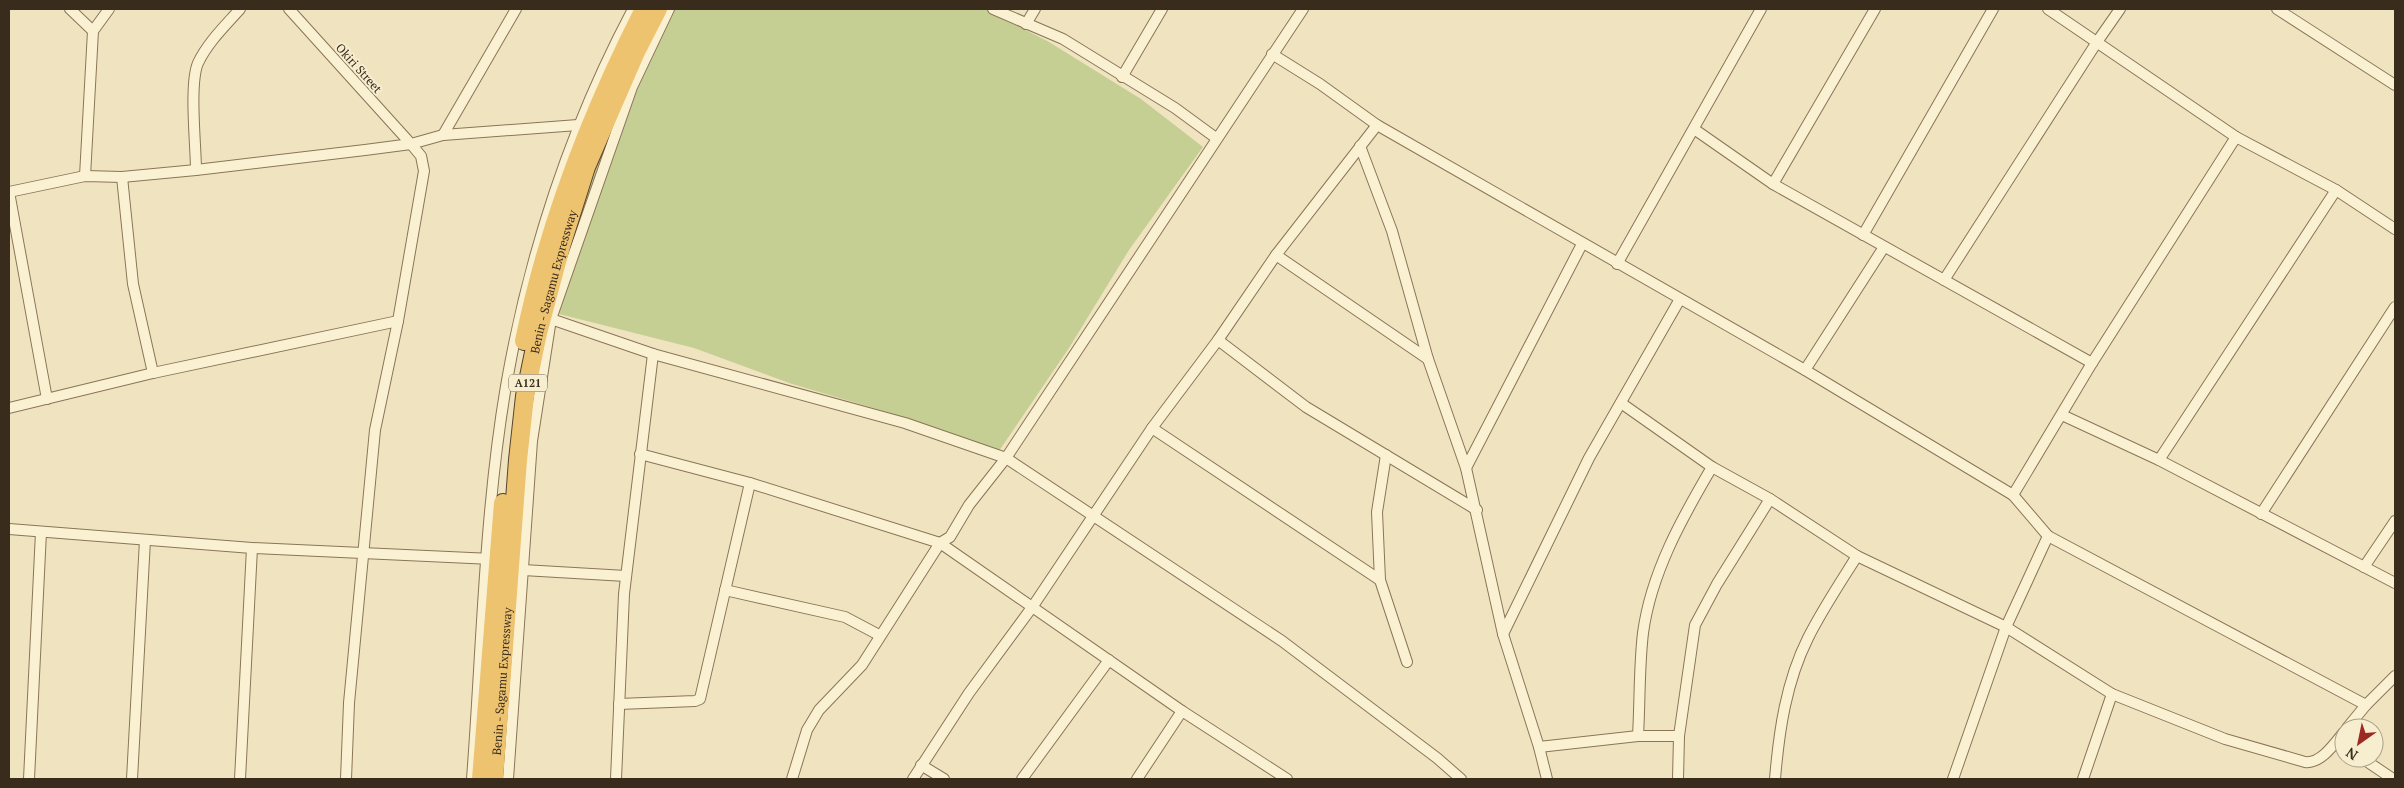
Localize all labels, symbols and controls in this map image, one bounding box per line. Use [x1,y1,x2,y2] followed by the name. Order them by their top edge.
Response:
[333,40,386,96] street label: Okiri Street
[526,207,580,355] street label: Benin - Sagamu Expressway
[509,374,547,392] road number: A121
[488,606,514,756] street label: Benin - Sagamu Expressway
[2334,718,2384,768] north arrow
[2342,743,2361,765] text: N

